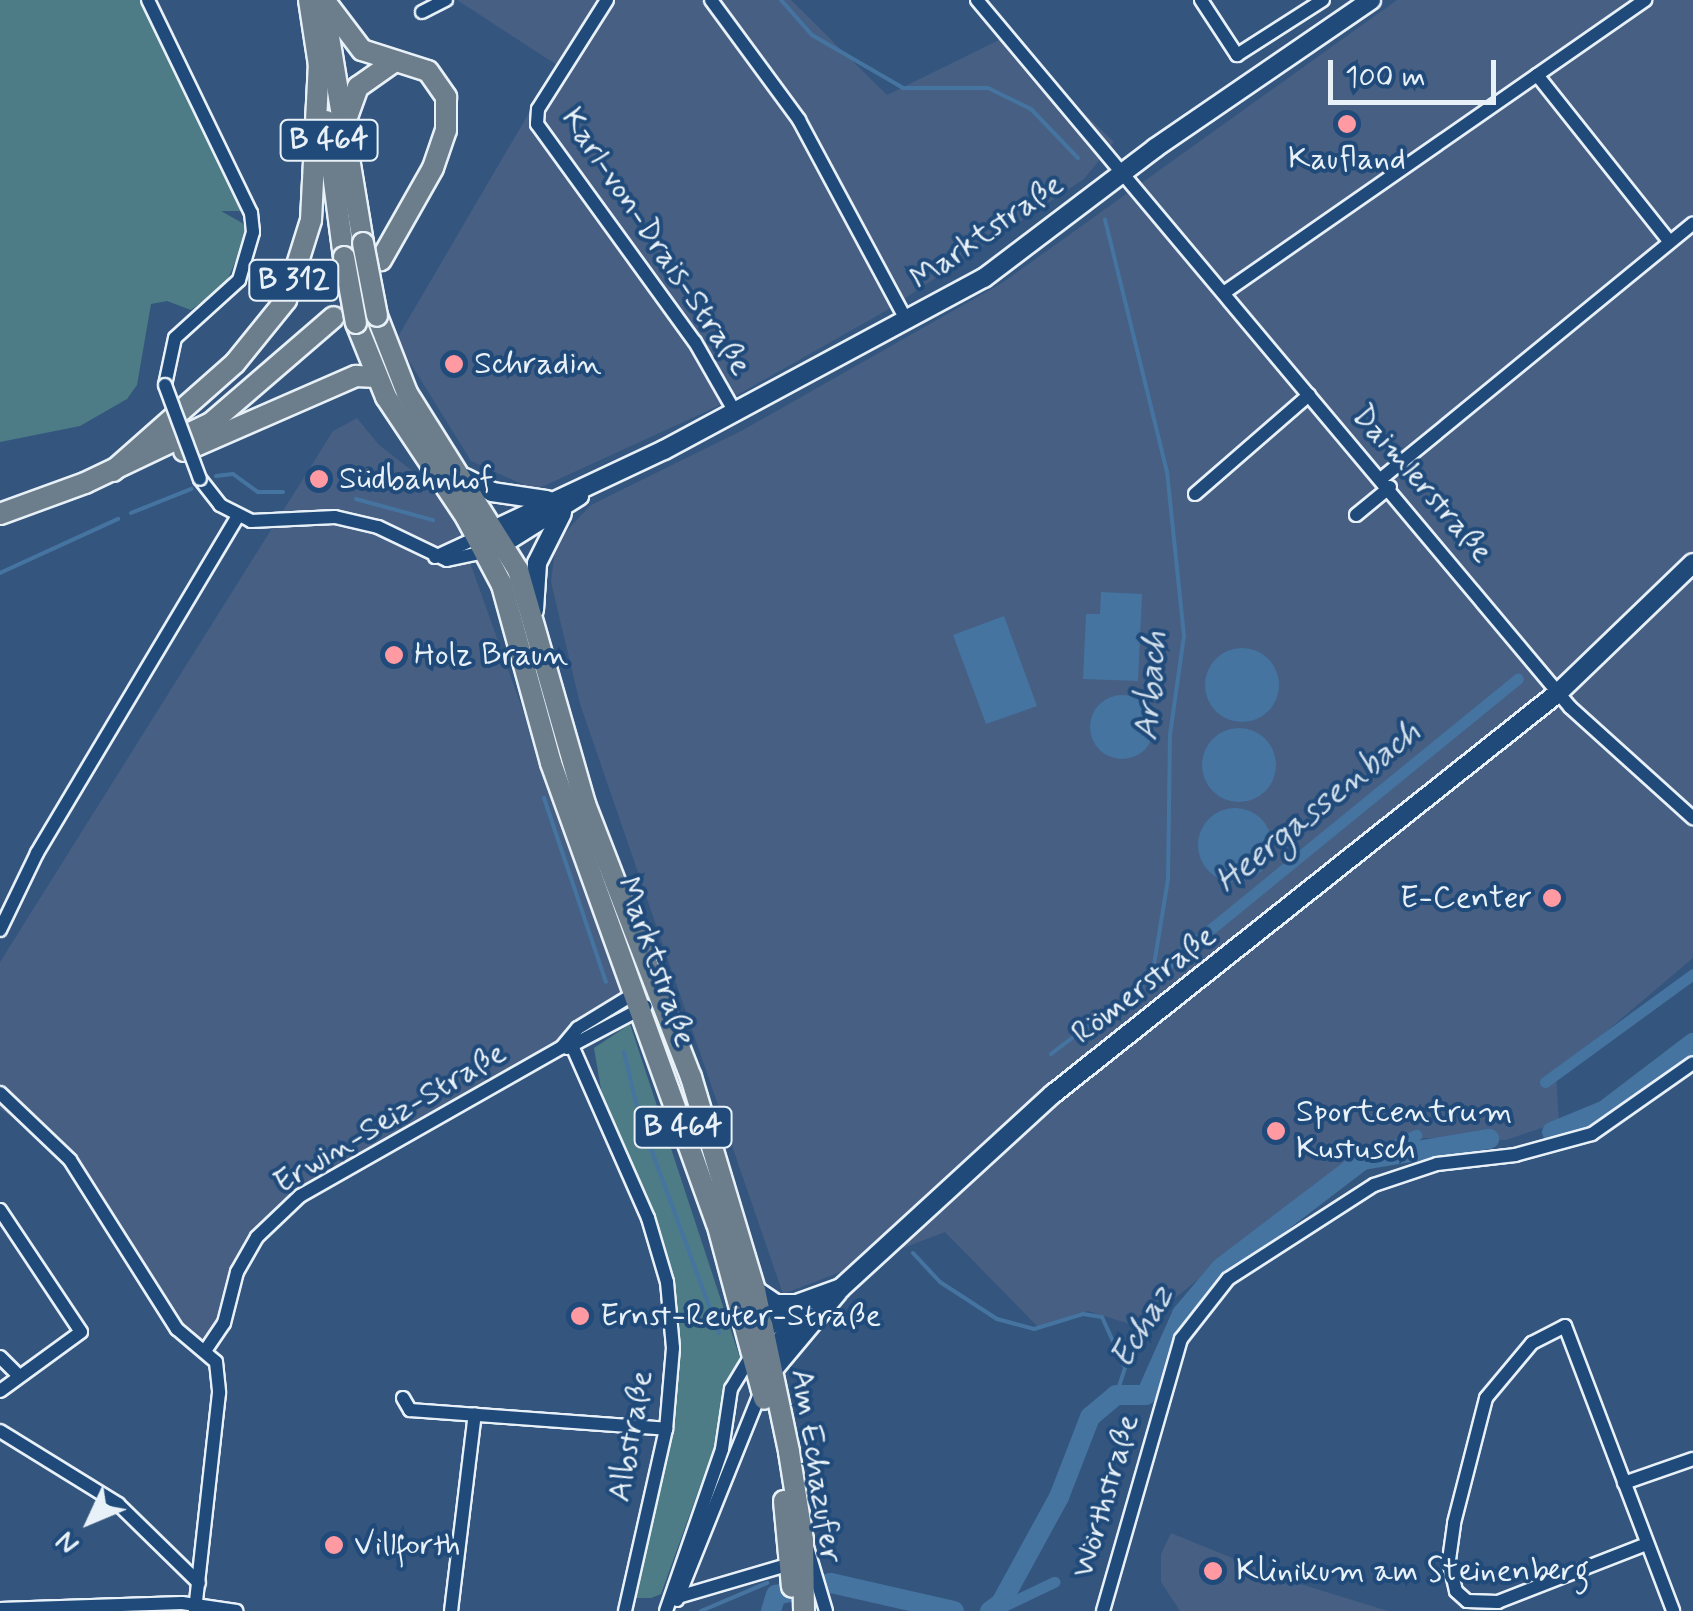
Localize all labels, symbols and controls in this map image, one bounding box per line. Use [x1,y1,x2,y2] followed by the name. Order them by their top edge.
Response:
[1333,40,1500,102] scale bar
[1345,58,1426,97] text: 100 m
[552,101,760,383] street label: Karl-von-Drais-Straße
[1336,113,1358,135] marker: Kaufland
[279,115,379,165] road number: B 464
[1288,140,1406,178] place label: Kaufland
[903,165,1071,299] street label: Marktstraße
[246,255,342,305] road number: B 312
[474,345,602,383] place label: Schradin
[443,353,465,375] marker: Schradin
[1343,397,1501,571] street label: Daimlerstraße
[339,460,494,498] place label: Südbahnhof
[308,468,330,490] marker: Südbahnhof
[1125,629,1177,743] water label: Arbach
[414,636,568,674] place label: Holz Braun
[383,644,405,666] marker: Holz Braun
[1207,711,1429,903] water label: Heergassenbach
[608,872,704,1052] street label: Marktstraße
[1400,879,1532,917] place label: E-Center
[1541,887,1563,909] marker: E-Center
[1064,917,1224,1053] street label: Römerstraße
[267,1033,513,1203] street label: Erwin-Seiz-Straße
[1296,1094,1512,1169] place label: Sportcentrum Kustusch
[633,1102,733,1152] road number: B 464
[1265,1120,1287,1142] marker: Sportcentrum Kustusch
[1101,1278,1183,1376] water label: Echaz
[600,1297,881,1335] place label: Ernst-Reuter-Straße
[569,1305,591,1327] marker: Ernst-Reuter-Straße
[601,1367,661,1505] street label: Albstraße
[782,1368,850,1564] street label: Am Echazufer
[1064,1410,1148,1582] street label: Wörthstraße
[40,1471,140,1571] north arrow
[48,1523,88,1562] text: N
[354,1526,460,1564] place label: Villforth
[323,1534,345,1556] marker: Villforth
[1236,1552,1585,1590] place label: Klinikum am Steinenberg
[1200,1558,1226,1584] marker: Klinikum am Steinenberg

